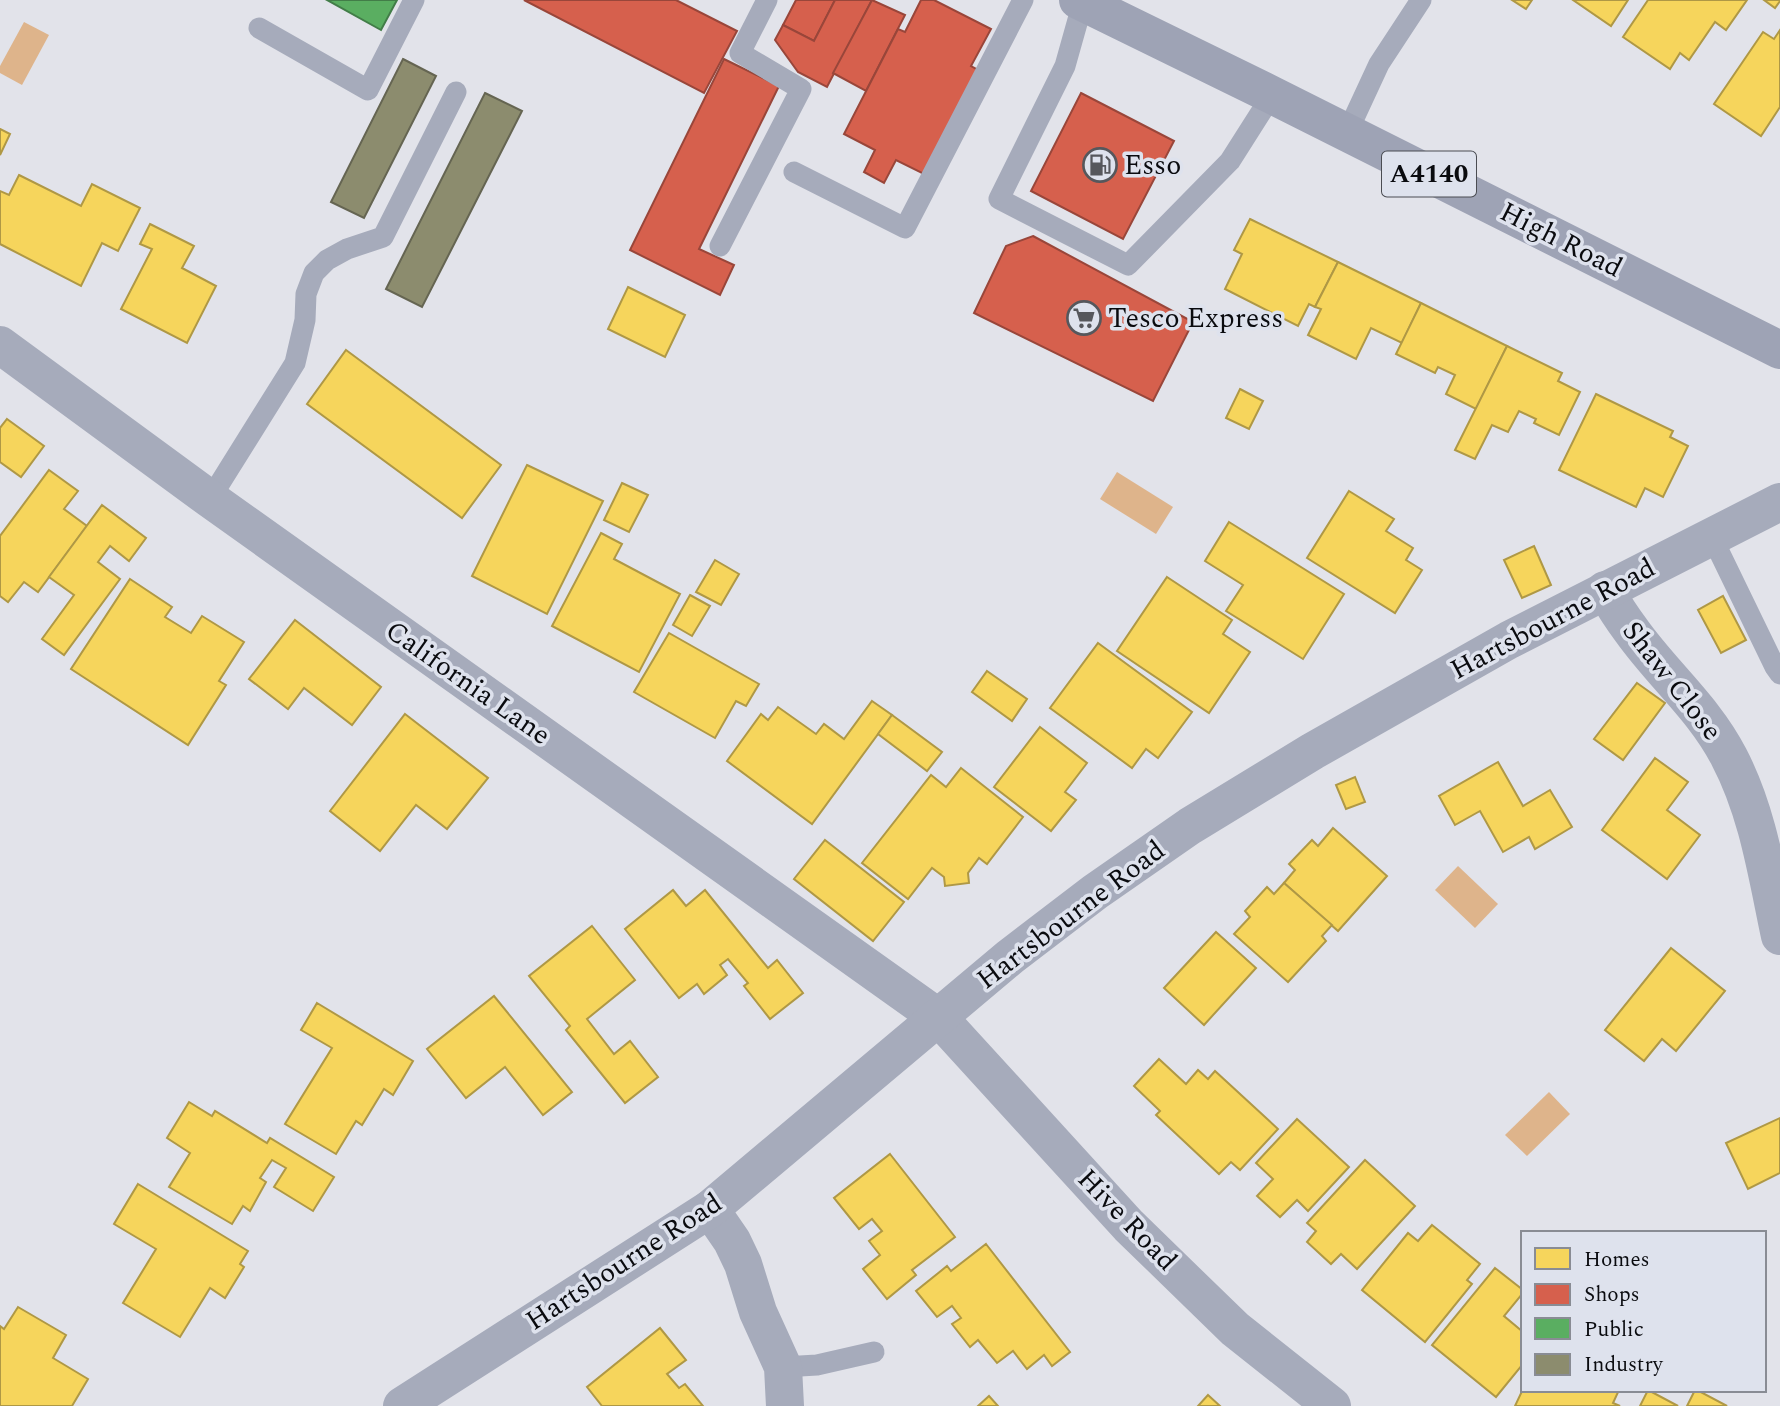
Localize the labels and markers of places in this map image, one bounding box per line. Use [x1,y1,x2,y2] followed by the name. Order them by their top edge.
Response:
[1124,144,1181,187] place label: Esso
[1081,146,1119,184] fuel station icon: Esso
[1108,297,1283,340] place label: Tesco Express
[1065,299,1103,337] supermarket icon: Tesco Express

